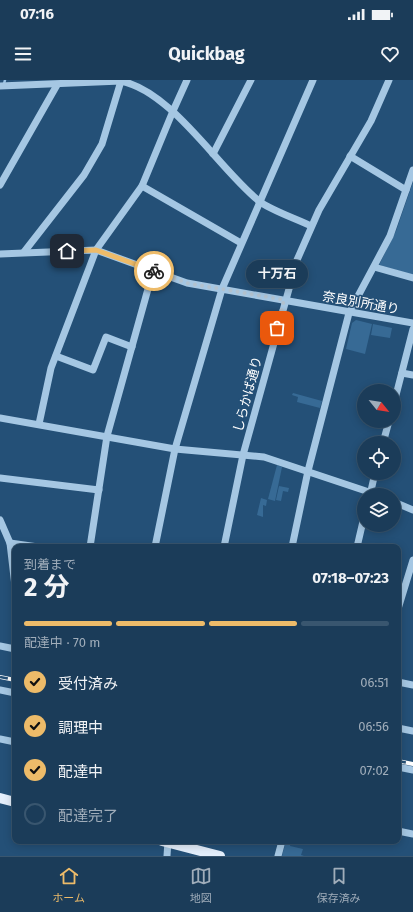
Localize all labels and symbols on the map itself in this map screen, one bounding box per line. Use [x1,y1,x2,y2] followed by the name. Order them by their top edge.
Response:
[50,234,84,268] pin
[134,251,174,291] courier
[246,260,308,288] callout: 十万石
[321,288,401,317] street label: 奈良別所通り
[260,311,294,345] pin
[230,355,265,434] street label: しらかば通り
[357,384,401,428] north arrow

